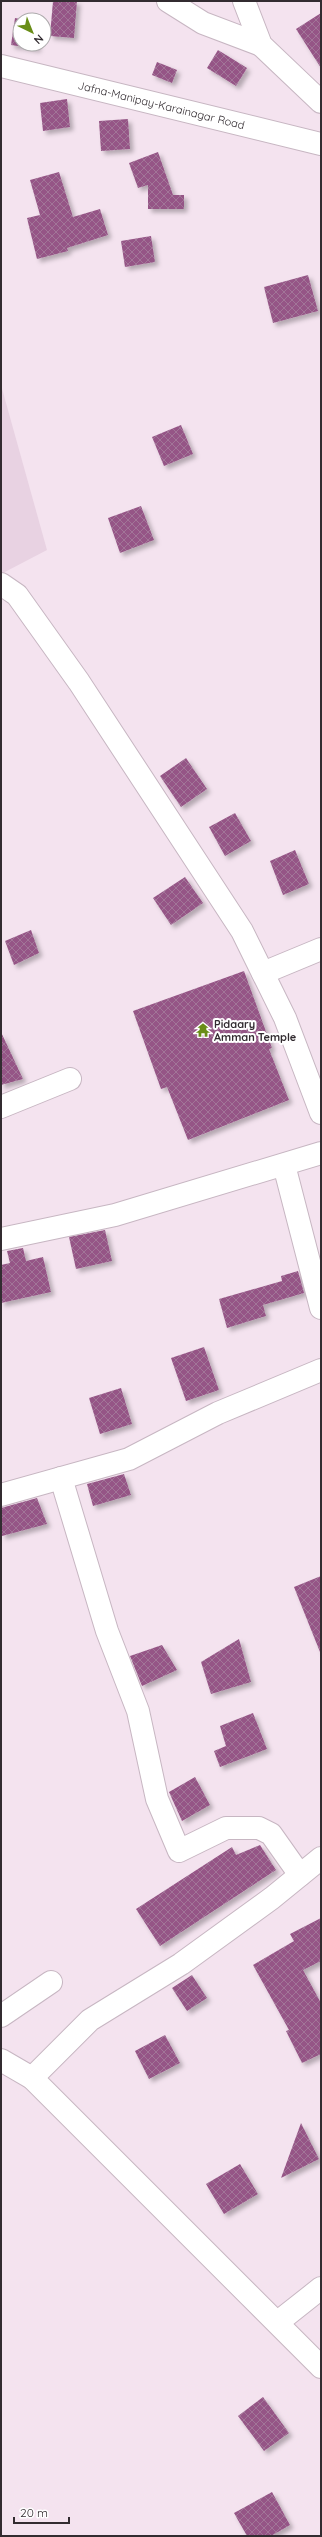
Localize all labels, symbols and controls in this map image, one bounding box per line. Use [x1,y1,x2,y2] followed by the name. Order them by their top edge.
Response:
[12,12,52,52] north arrow
[31,31,47,47] text: N
[77,78,246,132] street label: Jafna-Manipay-Karainagar Road
[214,1017,297,1044] place label: Pidaary Amman Temple
[195,1022,211,1038] temple icon: Pidaary Amman Temple
[14,2499,69,2525] scale bar
[20,2505,48,2520] text: 20 m

